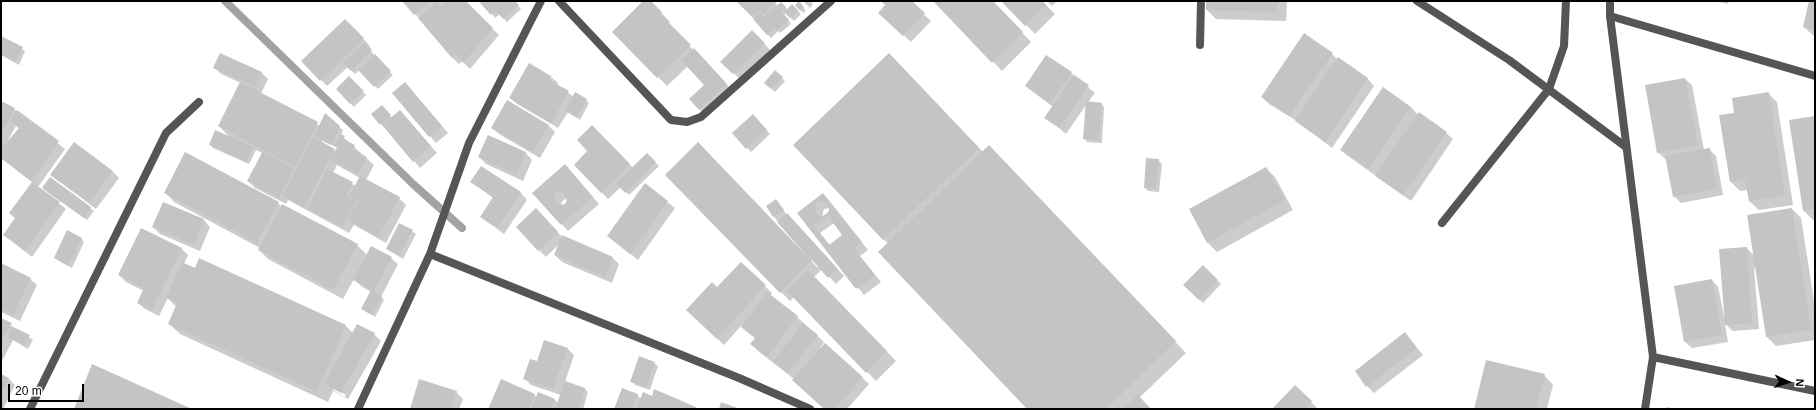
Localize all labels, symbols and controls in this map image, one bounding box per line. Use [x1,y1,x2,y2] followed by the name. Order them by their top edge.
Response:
[1768,362,1808,402] north arrow
[10,376,86,402] scale bar
[1794,378,1806,387] text: N
[15,384,42,398] text: 20 m

